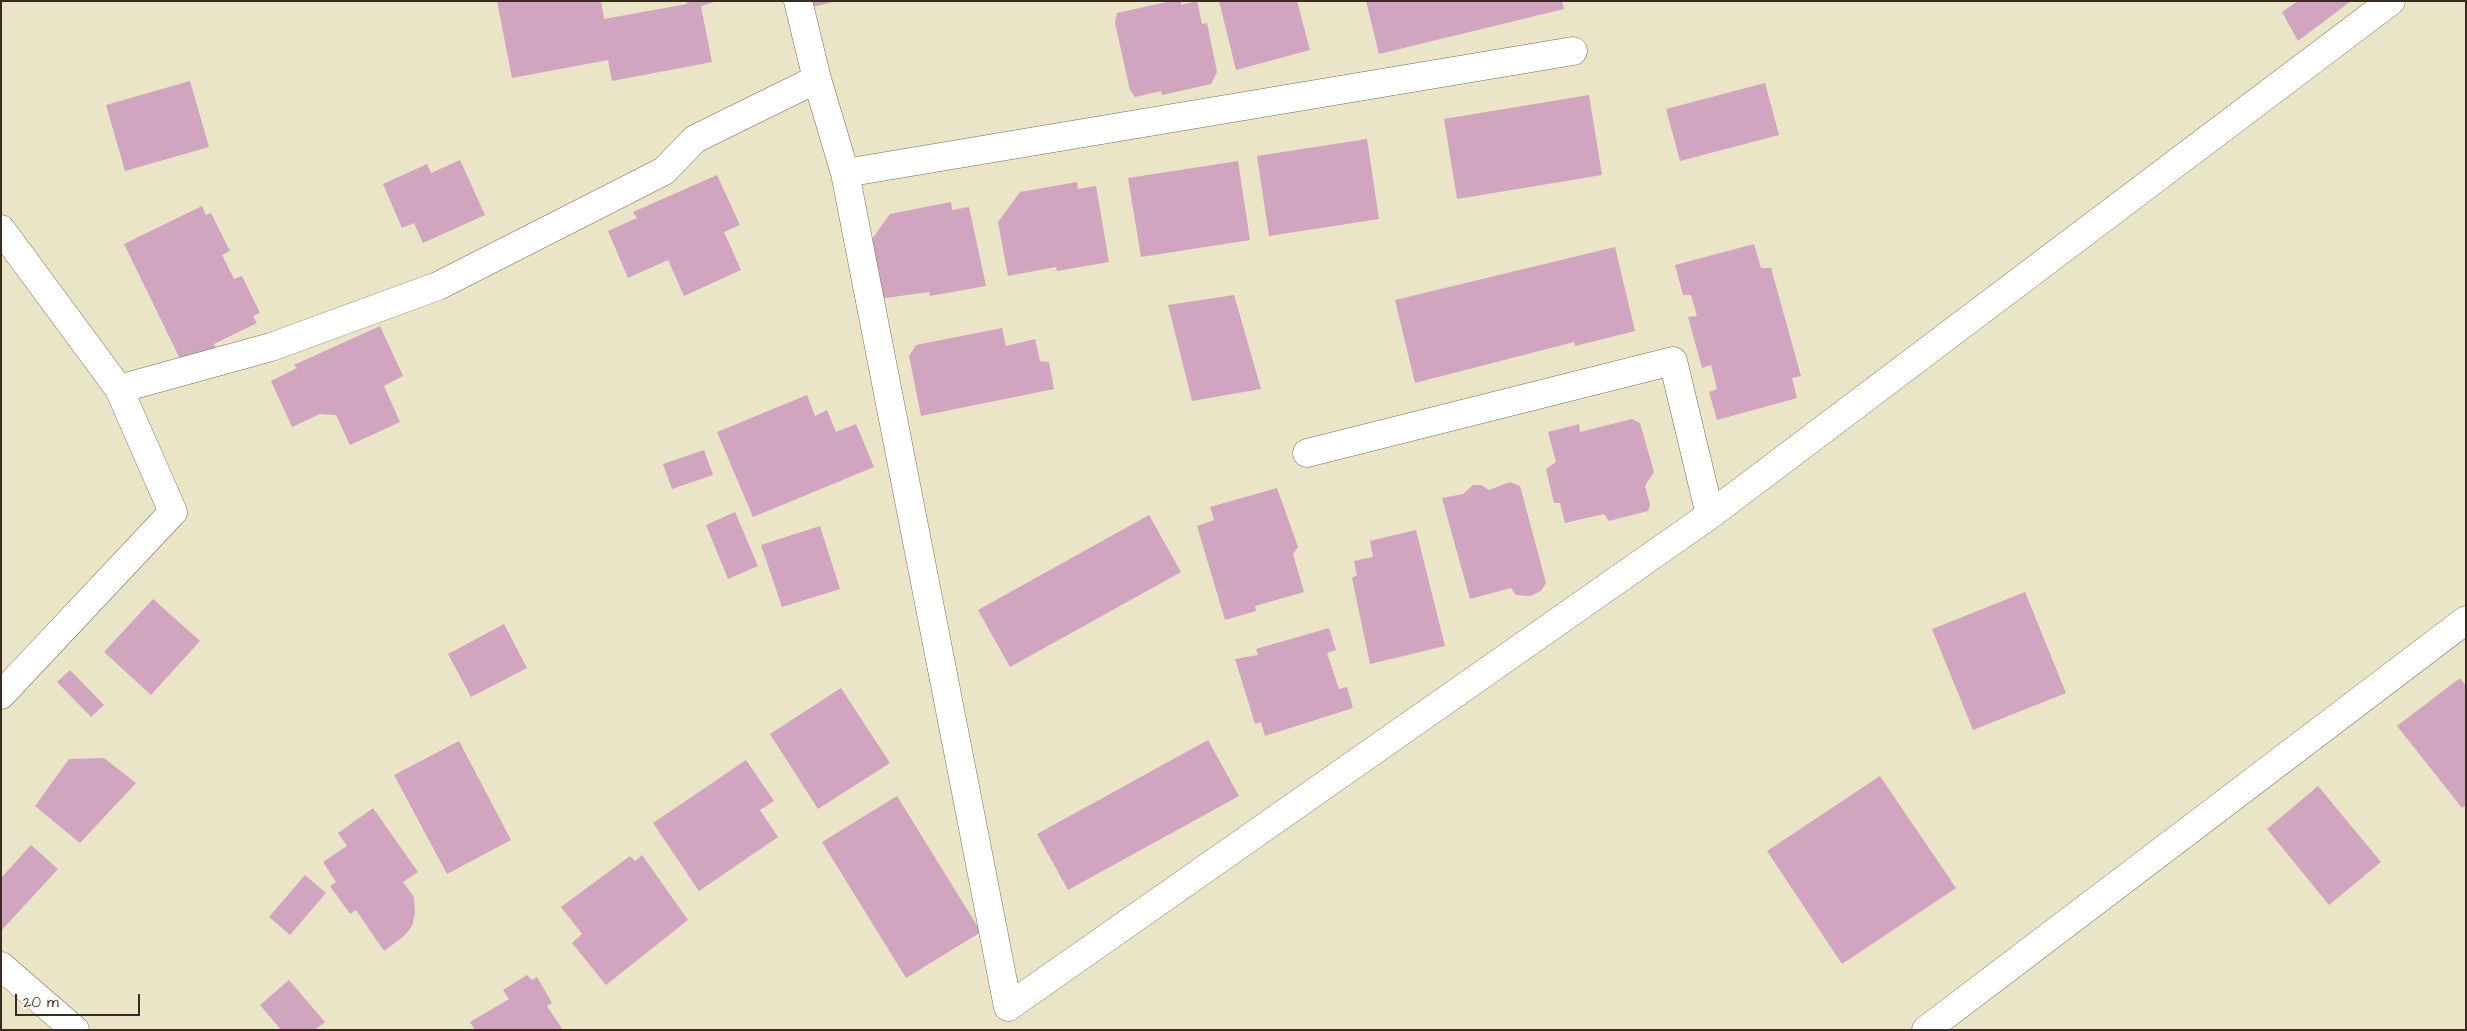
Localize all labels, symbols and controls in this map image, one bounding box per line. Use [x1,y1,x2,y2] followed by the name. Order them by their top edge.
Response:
[18,984,142,1016] scale bar
[23,992,59,1013] text: 20 m

